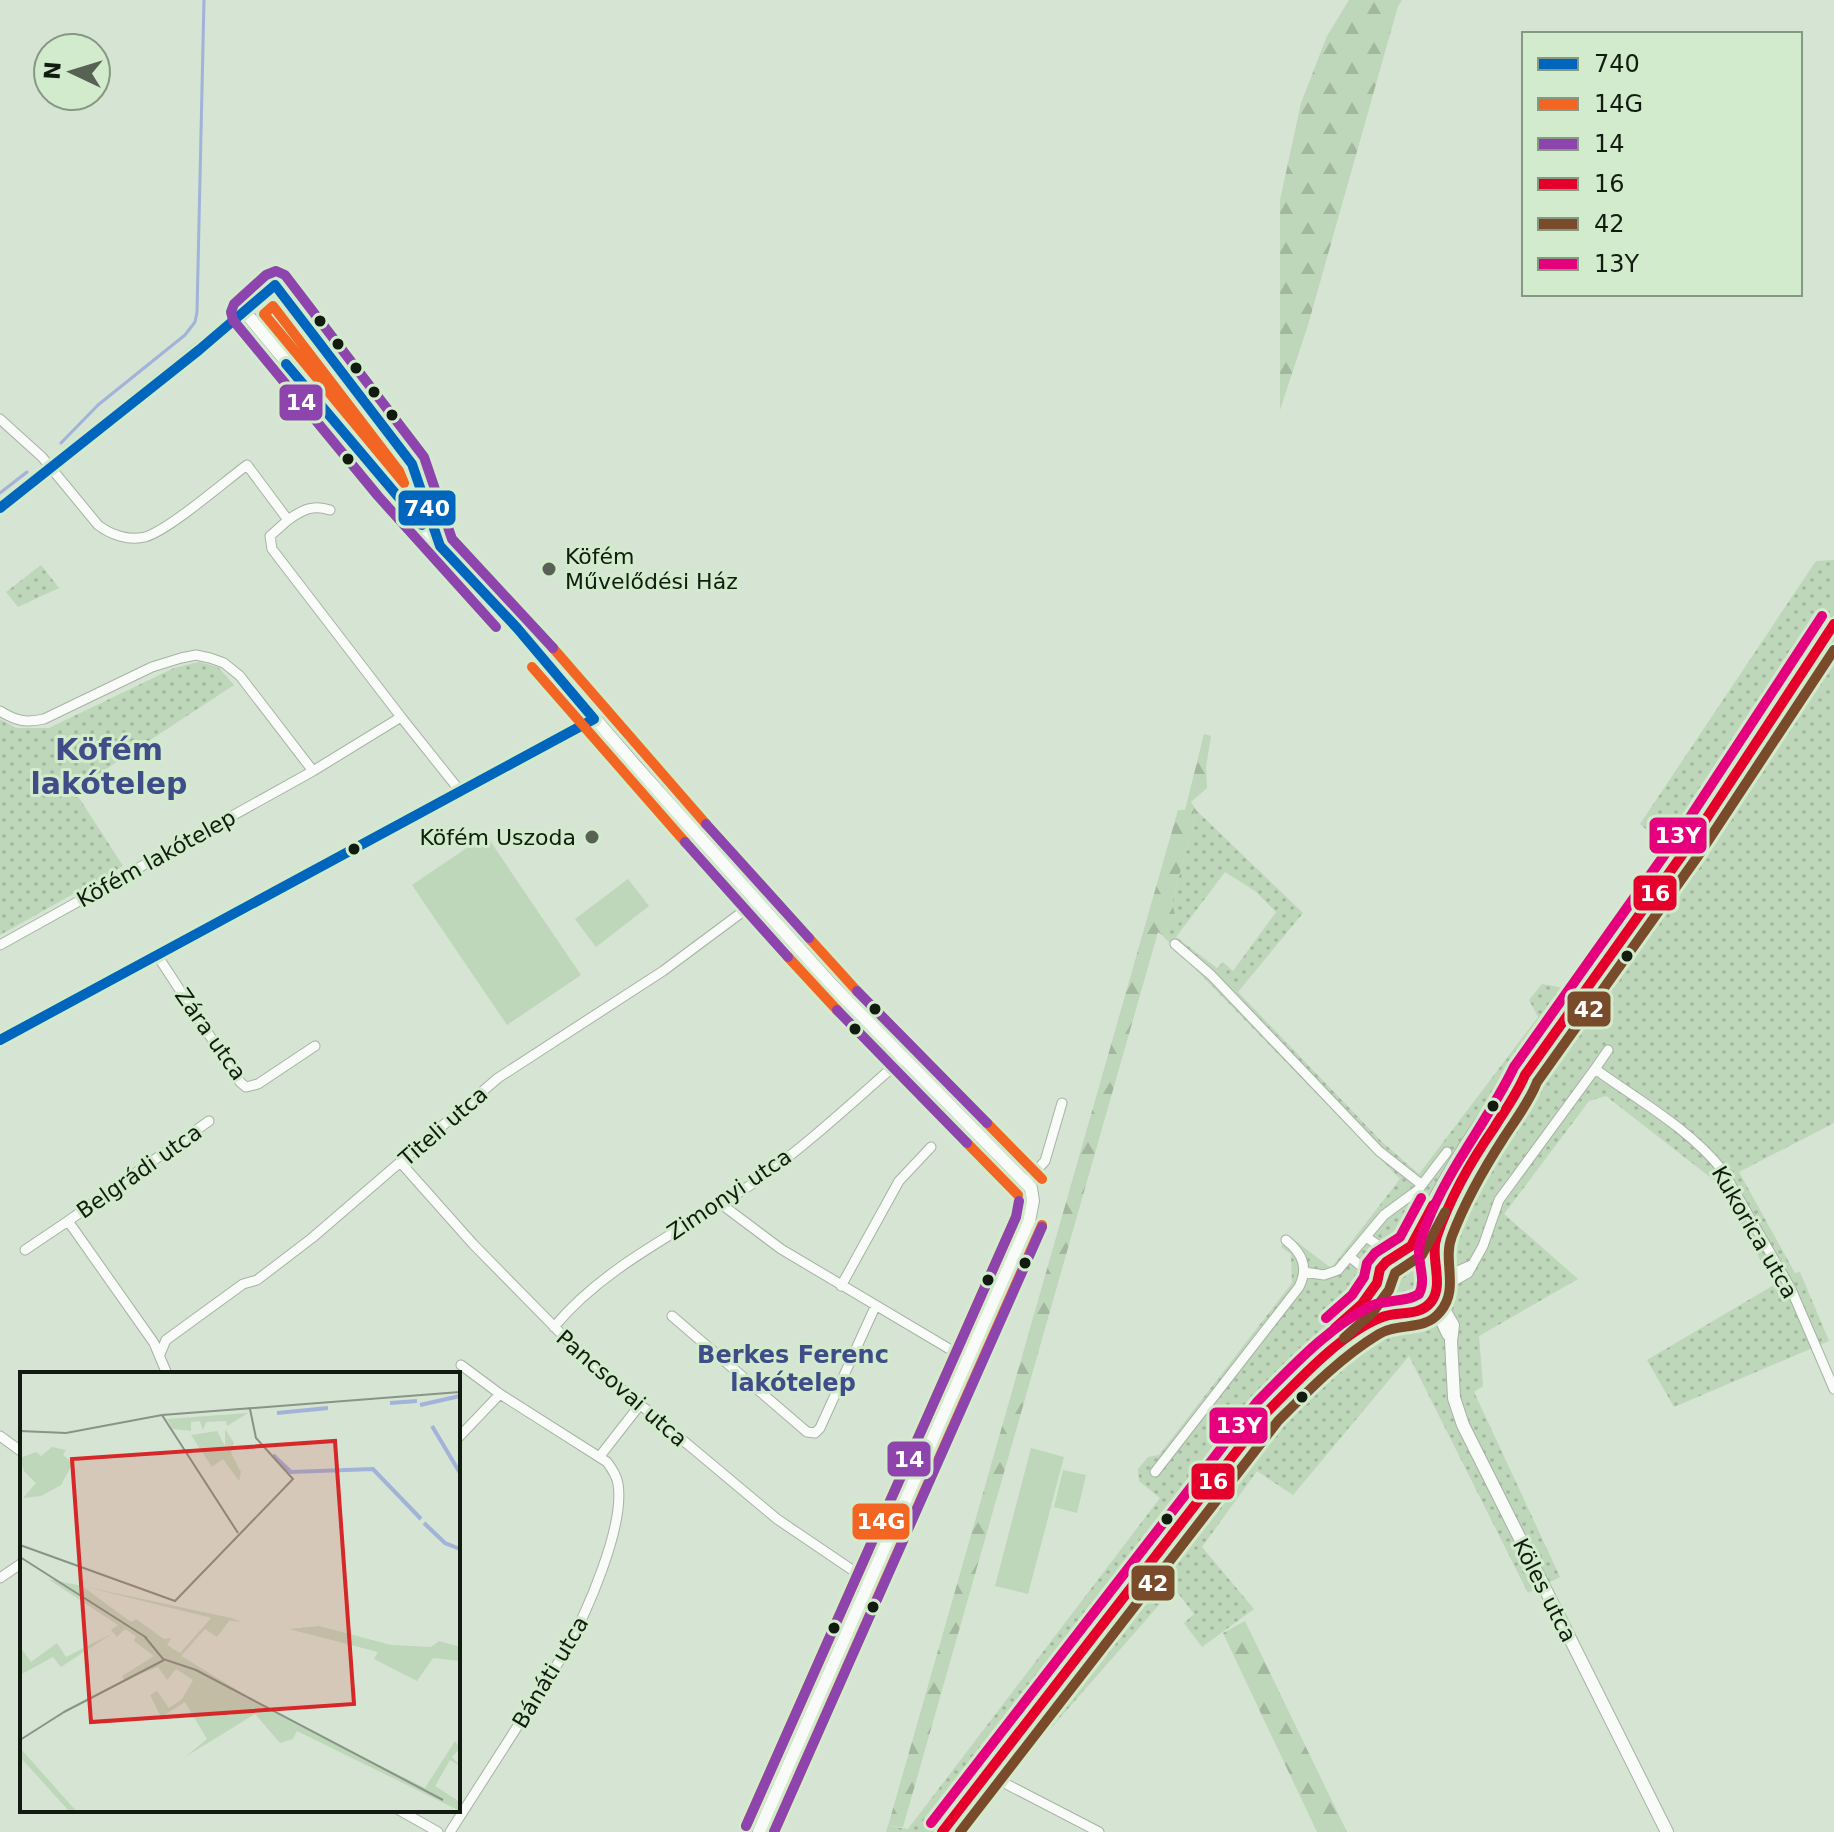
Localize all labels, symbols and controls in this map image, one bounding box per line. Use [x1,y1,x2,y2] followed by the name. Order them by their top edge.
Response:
[32,32,112,112] north arrow
[1522,32,1802,296] legend
[1594,50,1640,78] text: 740
[39,61,66,81] text: N
[1594,90,1643,118] text: 14G
[1594,130,1625,158] text: 14
[1594,170,1625,198] text: 16
[1594,210,1625,238] text: 42
[1594,250,1640,278] text: 13Y
[312,313,328,329] unlabelled marker
[330,336,346,352] unlabelled marker
[348,360,364,376] unlabelled marker
[278,383,324,422] line badge: 14
[366,384,382,400] unlabelled marker
[286,390,316,415] text: 14
[384,407,400,423] unlabelled marker
[340,451,356,467] unlabelled marker
[397,489,457,527] line badge: 740
[404,496,450,521] text: 740
[565,544,738,594] place label: Köfém Művelődési Ház
[540,560,558,578] marker: Köfém Művelődési Ház
[30,732,188,801] district label: Köfém lakótelep
[73,805,240,912] street label: Köfém lakótelep
[1648,816,1708,855] line badge: 13Y
[1655,823,1702,848] text: 13Y
[419,825,576,850] place label: Köfém Uszoda
[583,828,601,846] marker: Köfém Uszoda
[346,841,362,857] unlabelled marker
[1632,874,1678,912] line badge: 16
[1640,881,1670,906] text: 16
[1619,948,1635,964] unlabelled marker
[170,984,251,1085] street label: Zára utca
[1566,990,1612,1028] line badge: 42
[1574,997,1604,1022] text: 42
[867,1001,883,1017] unlabelled marker
[847,1021,863,1037] unlabelled marker
[393,1081,492,1172] street label: Titeli utca
[1485,1098,1501,1114] unlabelled marker
[72,1119,206,1224] street label: Belgrádi utca
[662,1144,796,1245] street label: Zimonyi utca
[1707,1162,1803,1303] street label: Kukorica utca
[1017,1255,1033,1271] unlabelled marker
[980,1272,996,1288] unlabelled marker
[551,1325,692,1452] street label: Pancsovai utca
[697,1341,889,1397] district label: Berkes Ferenc lakótelep
[20,1372,460,1812] inset map
[1294,1389,1310,1405] unlabelled marker
[1208,1406,1269,1445] line badge: 13Y
[1216,1413,1263,1438] text: 13Y
[886,1440,932,1478] line badge: 14
[894,1447,924,1472] text: 14
[1190,1462,1236,1501] line badge: 16
[1198,1469,1228,1494] text: 16
[851,1502,911,1541] line badge: 14G
[857,1509,905,1534] text: 14G
[1159,1511,1175,1527] unlabelled marker
[1508,1534,1581,1646] street label: Köles utca
[1130,1564,1176,1602] line badge: 42
[1138,1571,1168,1596] text: 42
[865,1599,881,1615] unlabelled marker
[507,1612,594,1733] street label: Bánáti utca
[826,1620,842,1636] unlabelled marker

